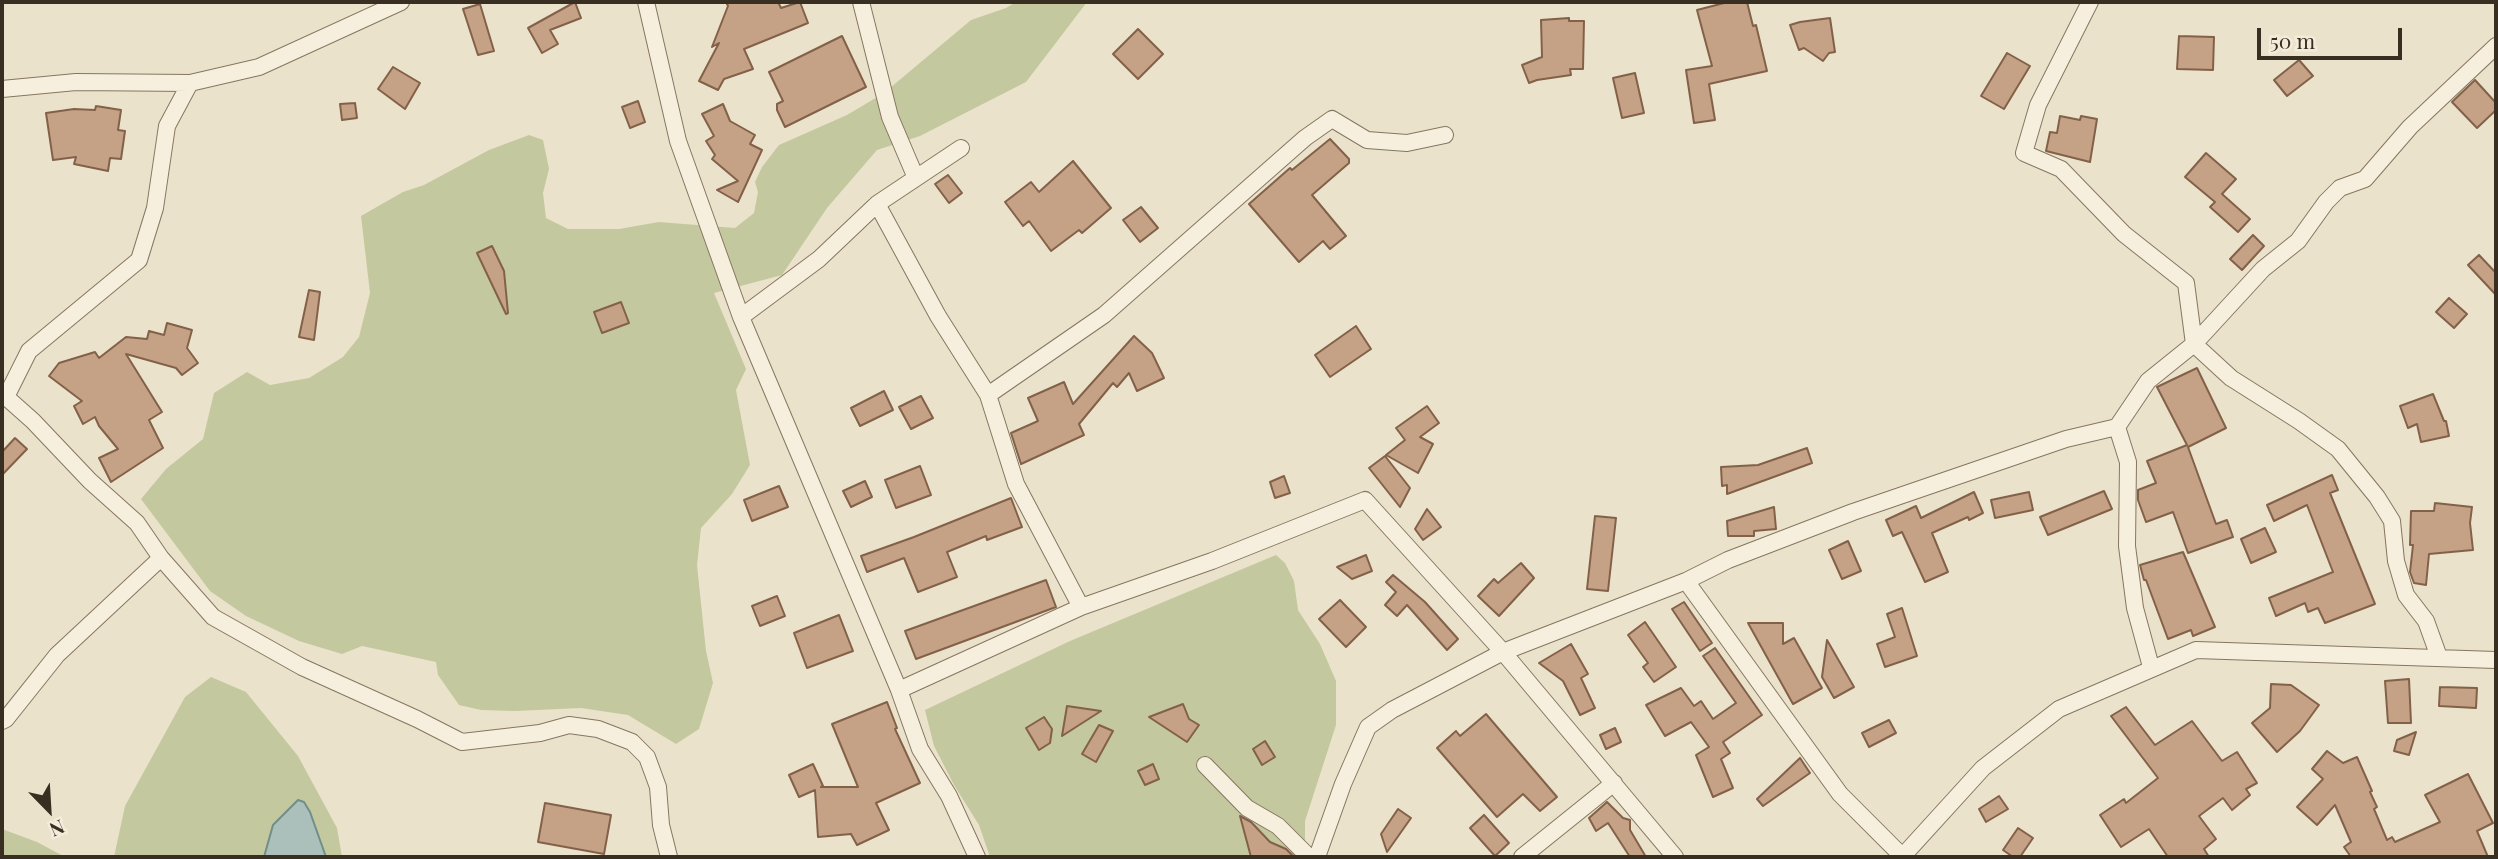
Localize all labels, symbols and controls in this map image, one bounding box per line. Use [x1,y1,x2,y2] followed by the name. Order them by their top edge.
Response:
[2260,14,2405,58] scale bar
[2270,26,2315,54] text: 50 m
[14,775,84,845] north arrow
[46,815,69,844] text: N

